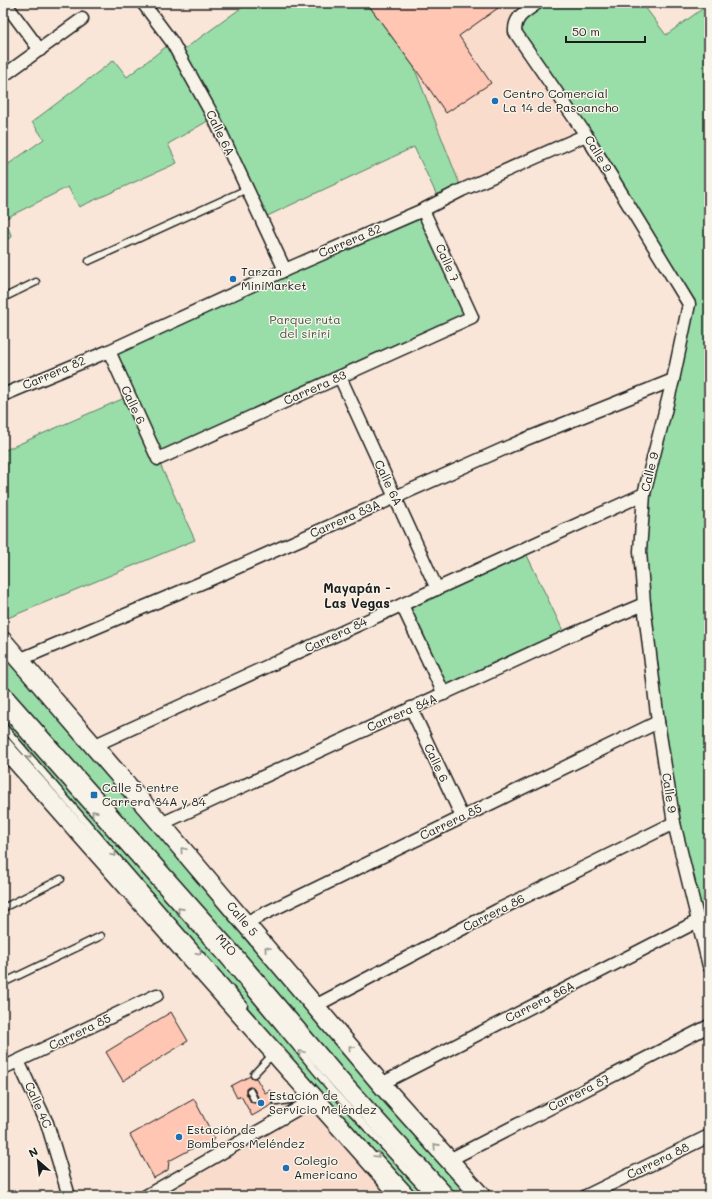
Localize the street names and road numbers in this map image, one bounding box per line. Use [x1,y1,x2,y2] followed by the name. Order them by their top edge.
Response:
[203,107,239,158] street label: Calle 6A
[581,132,616,175] street label: Calle 9
[316,220,383,260] street label: Carrera 82
[432,241,463,284] street label: Calle 7
[20,352,87,392] street label: Carrera 82
[281,366,349,408] street label: Carrera 83
[118,383,150,426] street label: Calle 6
[636,450,662,493] street label: Calle 9
[371,457,406,508] street label: Calle 6A
[307,495,382,541] street label: Carrera 83A
[302,613,369,656] street label: Carrera 84
[364,689,439,735] street label: Carrera 84A
[421,741,453,784] street label: Calle 6
[659,772,681,814] street label: Calle 9
[417,799,484,843] street label: Carrera 85
[460,890,527,935] street label: Carrera 86
[224,898,262,939] street label: Calle 5
[213,930,241,959] street label: MIO
[502,977,577,1025] street label: Carrera 86A
[46,1009,113,1053] street label: Carrera 85
[545,1070,612,1114] street label: Carrera 87
[22,1079,56,1131] street label: Calle 4C
[624,1138,691,1182] street label: Carrera 88

